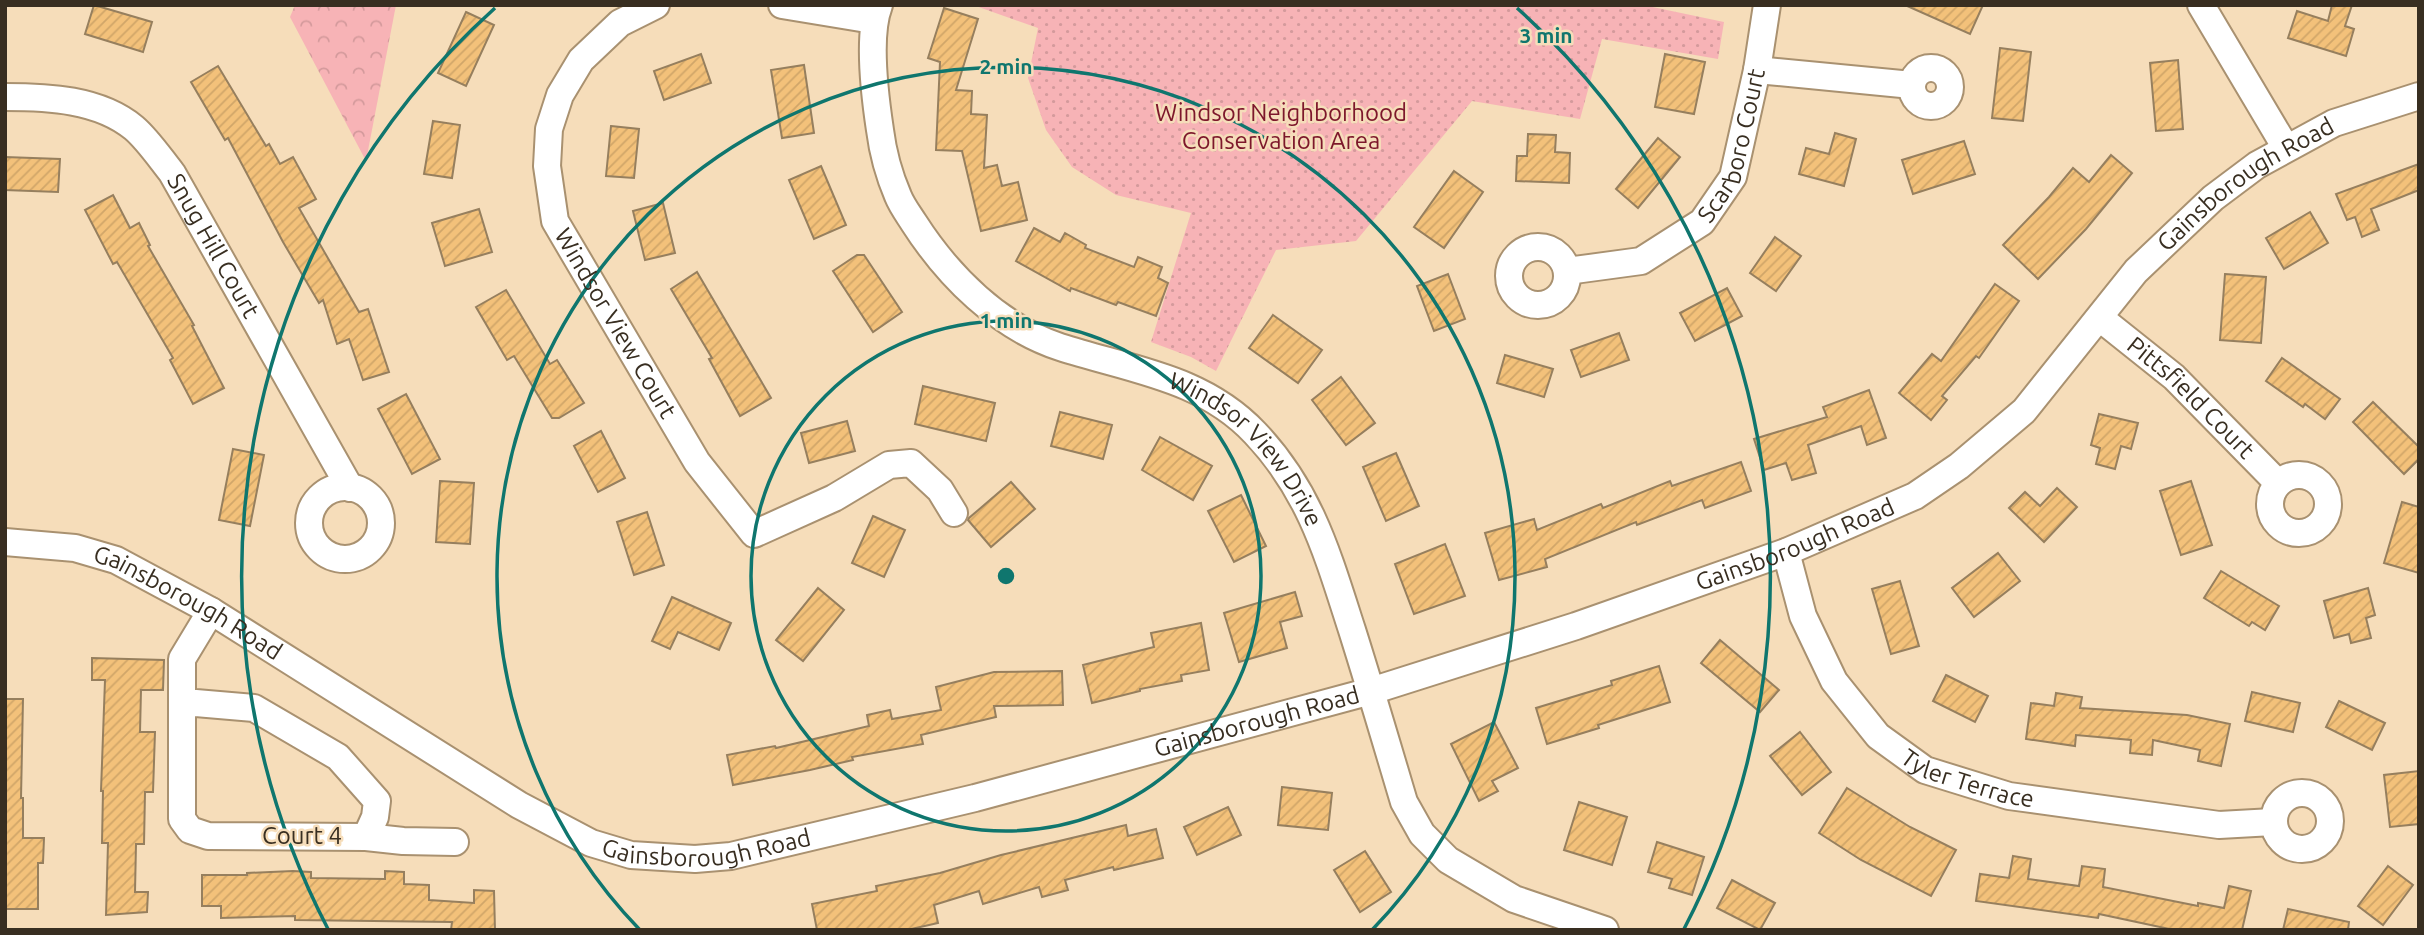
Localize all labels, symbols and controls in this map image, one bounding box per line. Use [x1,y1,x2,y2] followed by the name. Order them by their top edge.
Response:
[1519,23,1573,47] text: 3 min
[979,54,1033,78] text: 2 min
[1692,65,1770,227] street label: Scarboro Court
[1155,99,1407,154] park label: Windsor Neighborhood Conservation Area
[2152,112,2338,256] street label: Gainsborough Road
[162,169,265,323] street label: Snug Hill Court
[549,223,682,423] street label: Windsor View Court
[979,308,1033,332] text: 1 min
[2122,331,2260,464] street label: Pittsfield Court
[1165,367,1328,530] street label: Windsor View Drive
[1692,493,1898,596] street label: Gainsborough Road
[91,540,287,665] street label: Gainsborough Road
[994,564,1018,588] centre of rings
[1151,681,1362,762] street label: Gainsborough Road
[1896,743,2036,812] street label: Tyler Terrace
[262,822,342,849] street label: Court 4
[599,824,813,872] street label: Gainsborough Road

